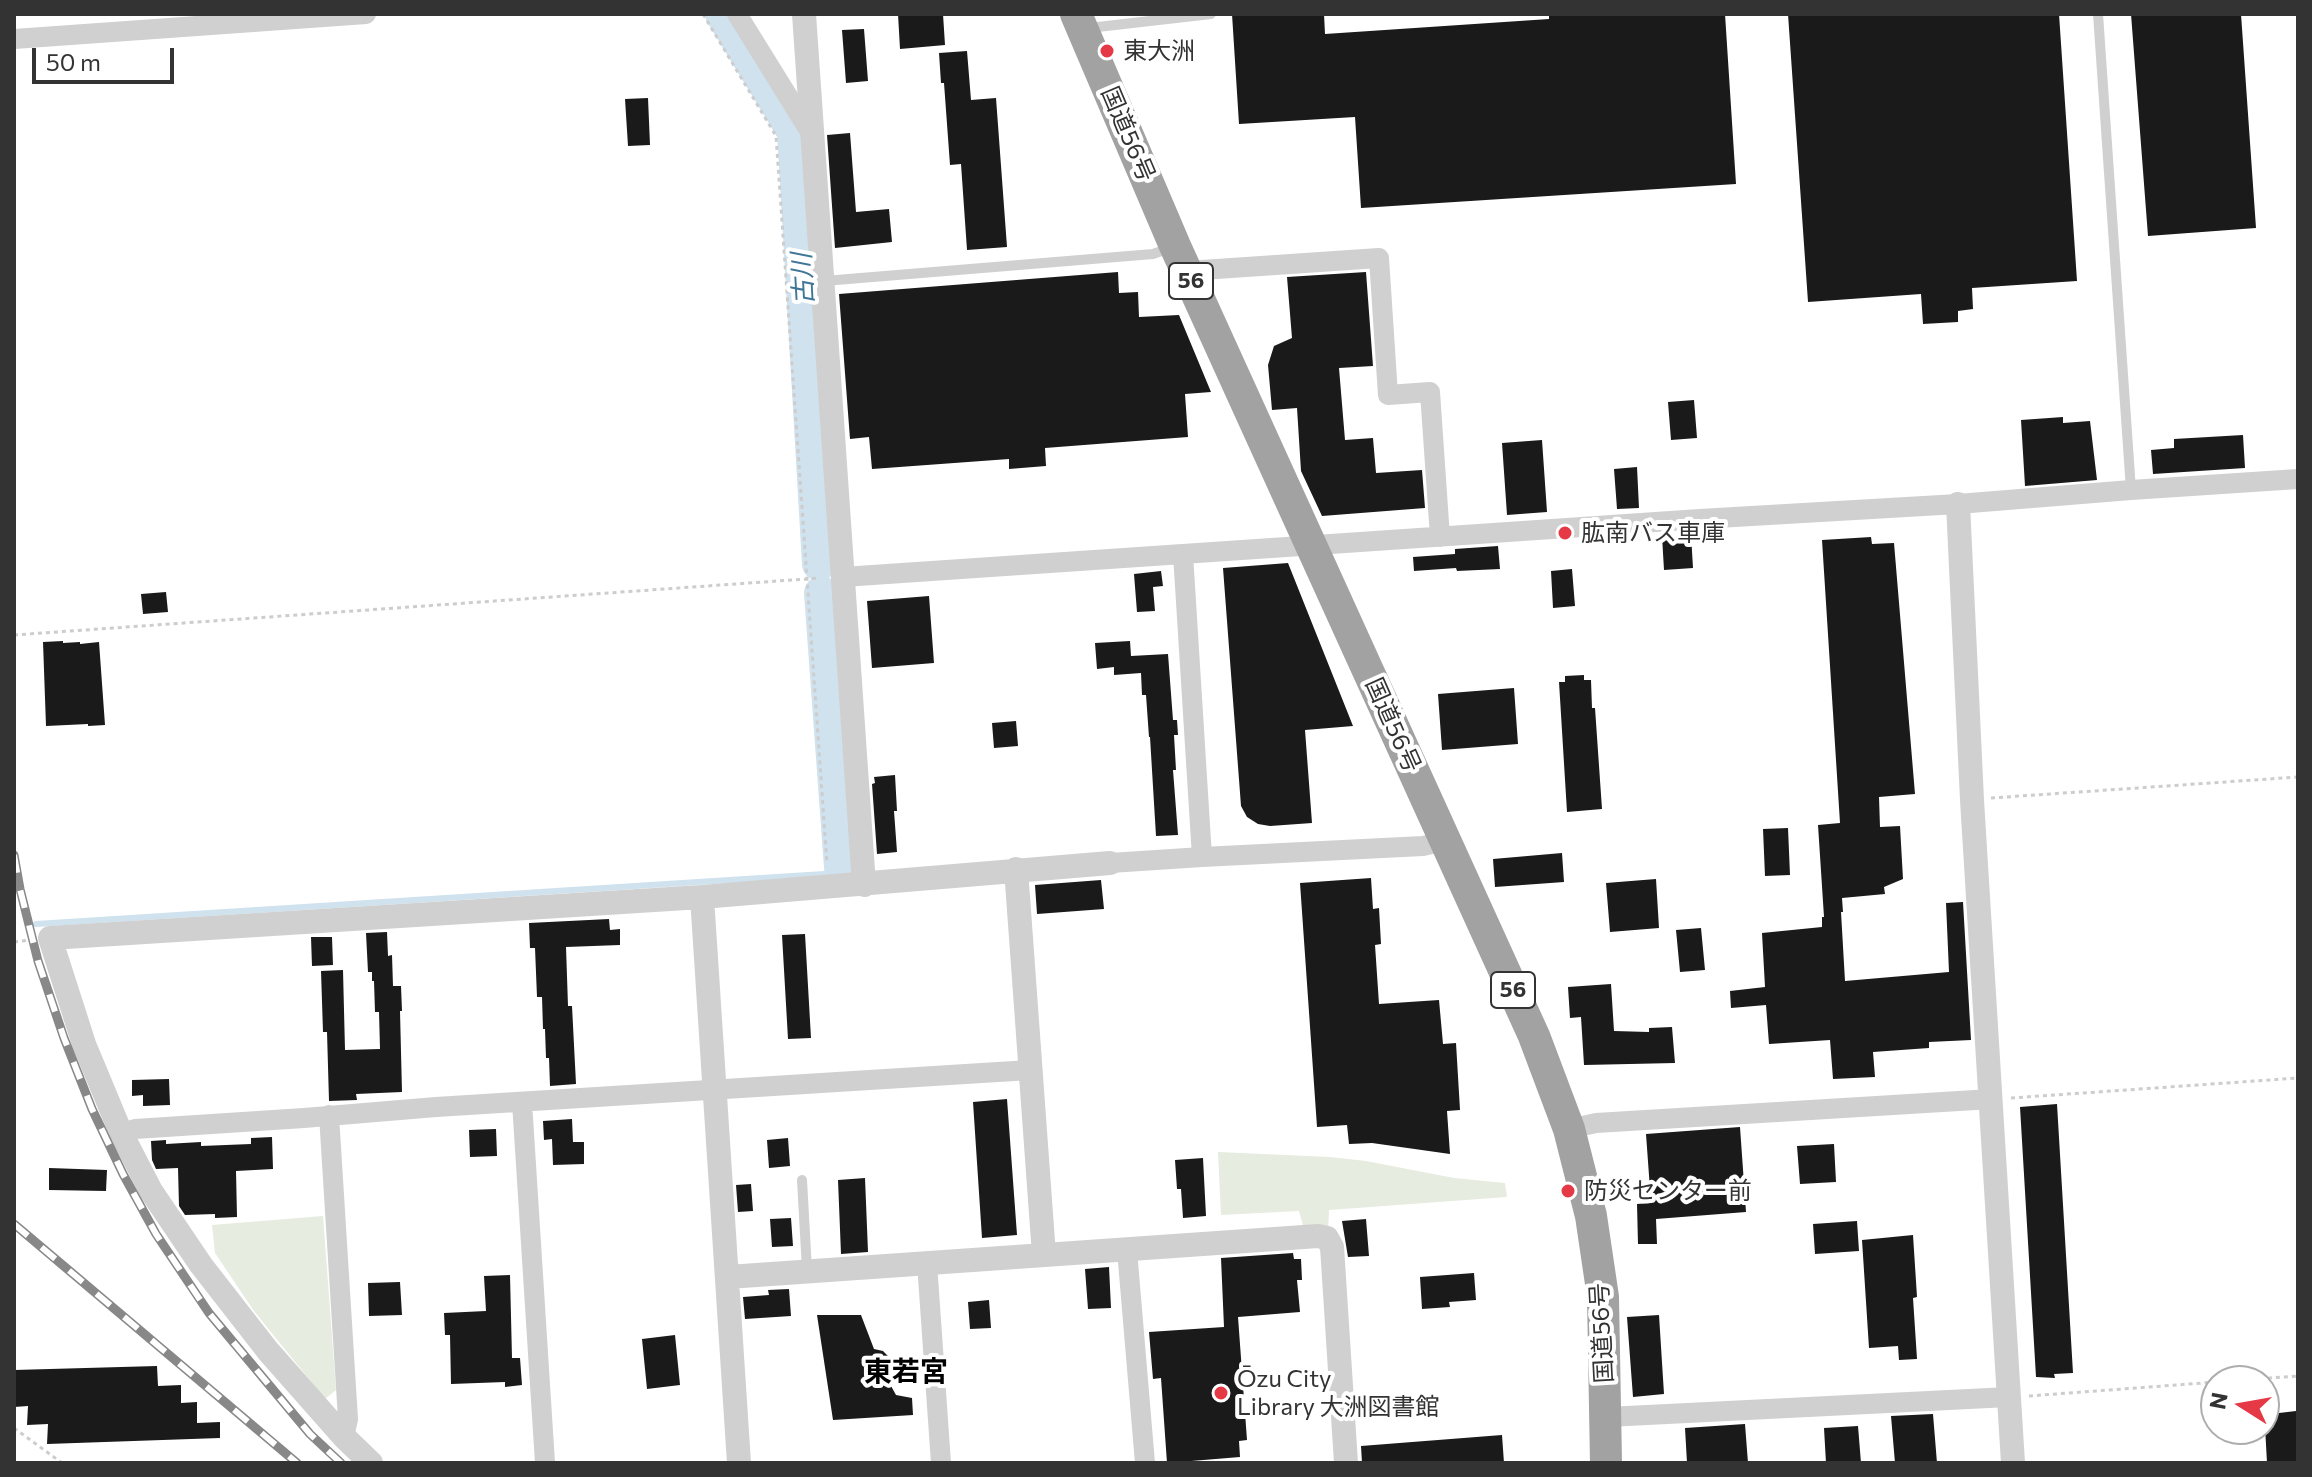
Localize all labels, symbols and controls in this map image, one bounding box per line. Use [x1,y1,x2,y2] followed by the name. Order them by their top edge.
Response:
[36,32,178,82] scale bar
[1123,37,1195,65] place label: 東大洲
[1098,42,1116,60] marker: 東大洲
[46,47,101,76] text: 50 m
[1095,82,1161,186] street label: 国道56号
[786,252,820,306] water label: 古川
[1169,263,1213,299] road number: 56
[1581,519,1725,547] place label: 肱南バス車庫
[1556,524,1574,542] marker: 肱南バス車庫
[1359,673,1427,777] street label: 国道56号
[1491,972,1535,1008] road number: 56
[1584,1177,1752,1205] place label: 防災センター前
[1559,1182,1577,1200] marker: 防災センター前
[1585,1282,1619,1384] street label: 国道56号
[864,1355,948,1389] district label: 東若宮
[1237,1365,1440,1421] place label: Ōzu City Library 大洲図書館
[2200,1365,2280,1445] north arrow
[1212,1384,1230,1402] marker: Ōzu City Library 大洲図書館
[2203,1390,2233,1411] text: N

